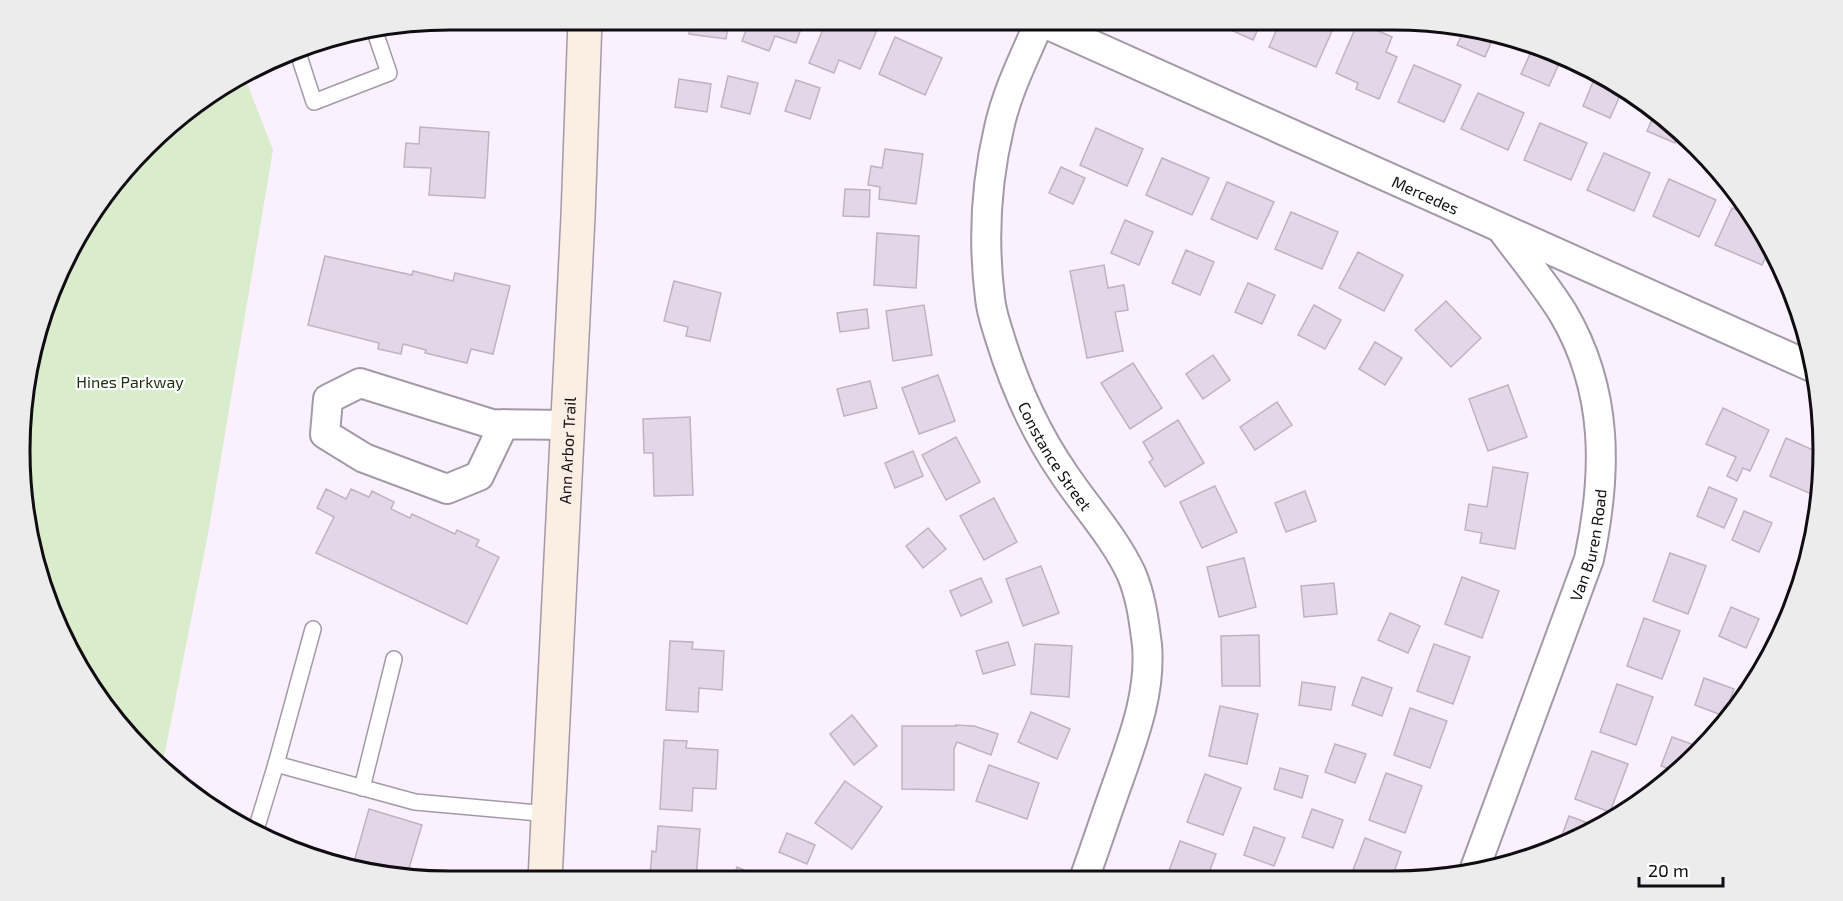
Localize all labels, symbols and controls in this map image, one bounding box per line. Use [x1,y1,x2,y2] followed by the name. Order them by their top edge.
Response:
[1389,171,1462,217] street label: Mercedes
[76,372,184,391] park label: Hines Parkway
[554,396,579,505] street label: Ann Arbor Trail
[1015,398,1096,514] street label: Constance Street
[1565,488,1609,603] street label: Van Buren Road
[1639,850,1723,888] scale bar
[1648,859,1689,881] text: 20 m

